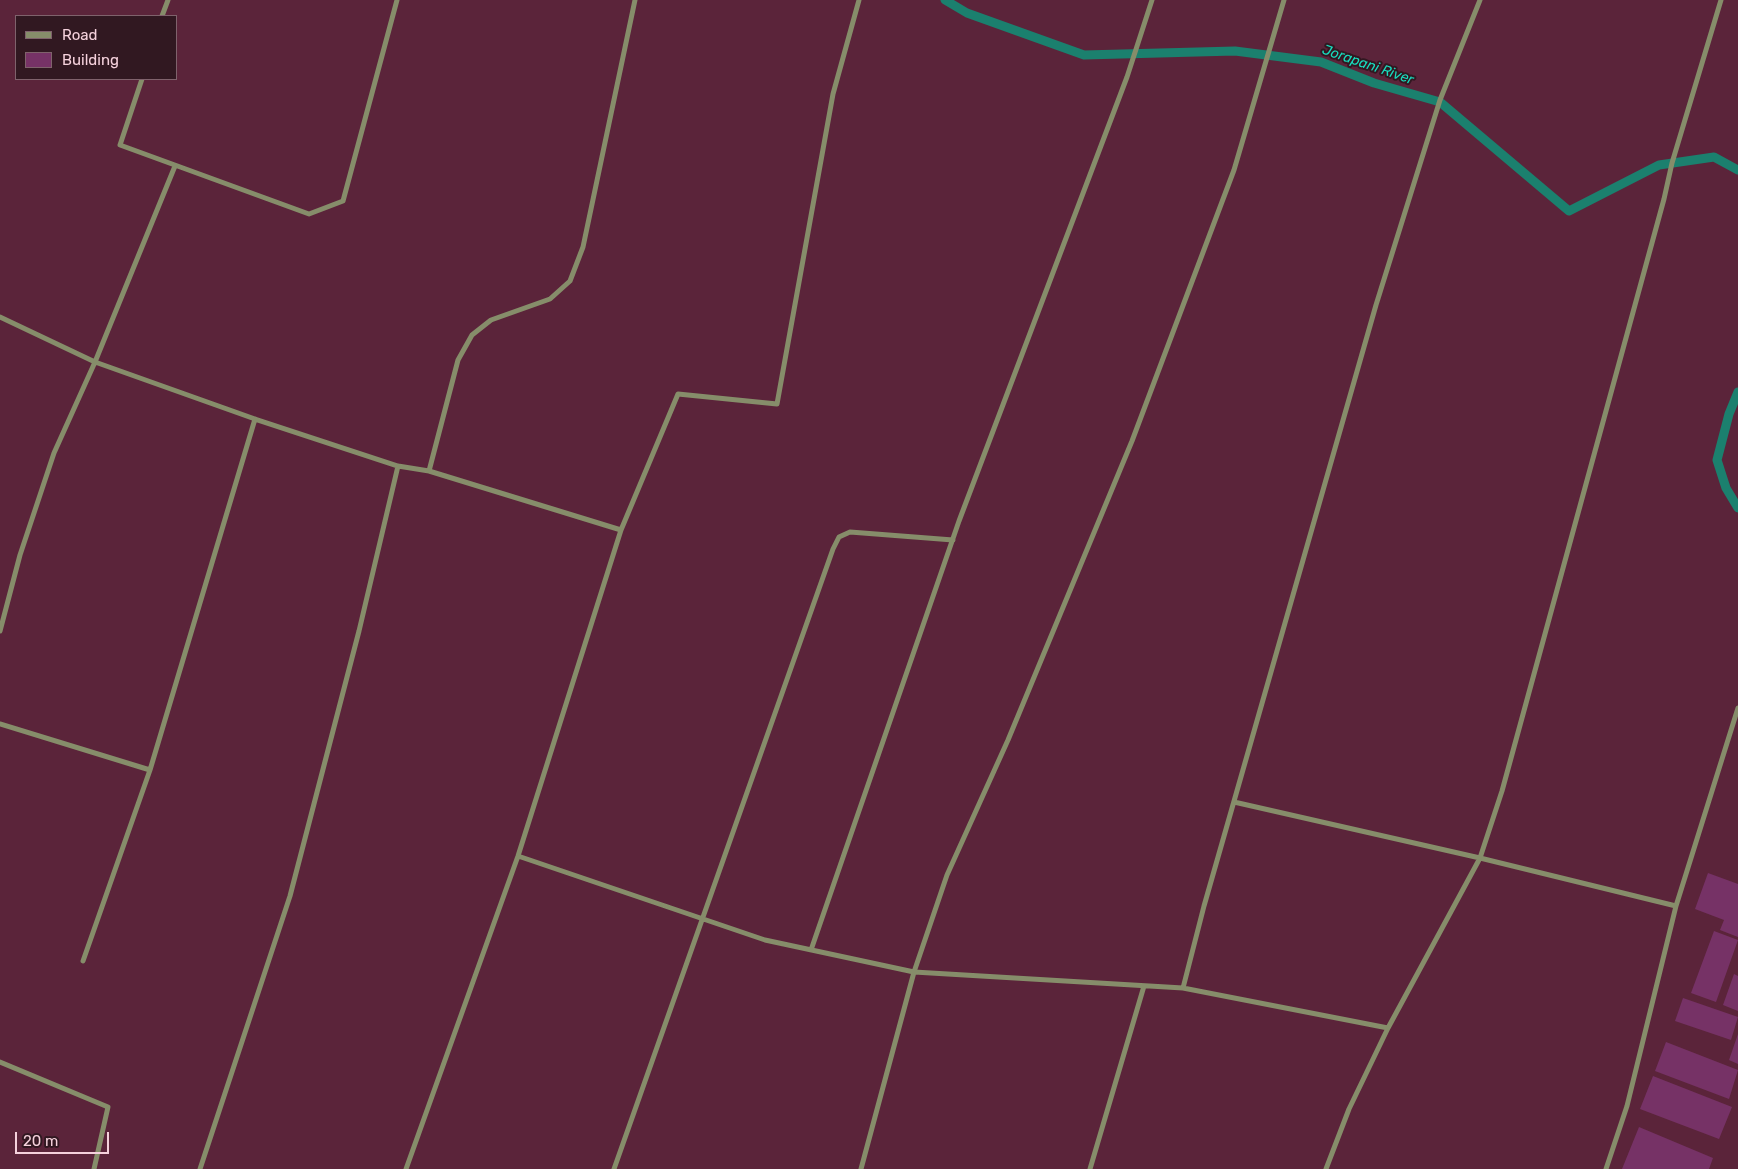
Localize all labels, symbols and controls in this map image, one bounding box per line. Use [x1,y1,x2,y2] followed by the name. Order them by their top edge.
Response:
[15,15,178,80] legend
[62,26,98,44] text: Road
[1320,42,1416,88] water label: Jorapani River
[62,51,119,69] text: Building
[18,1122,111,1154] scale bar
[23,1132,58,1150] text: 20 m

